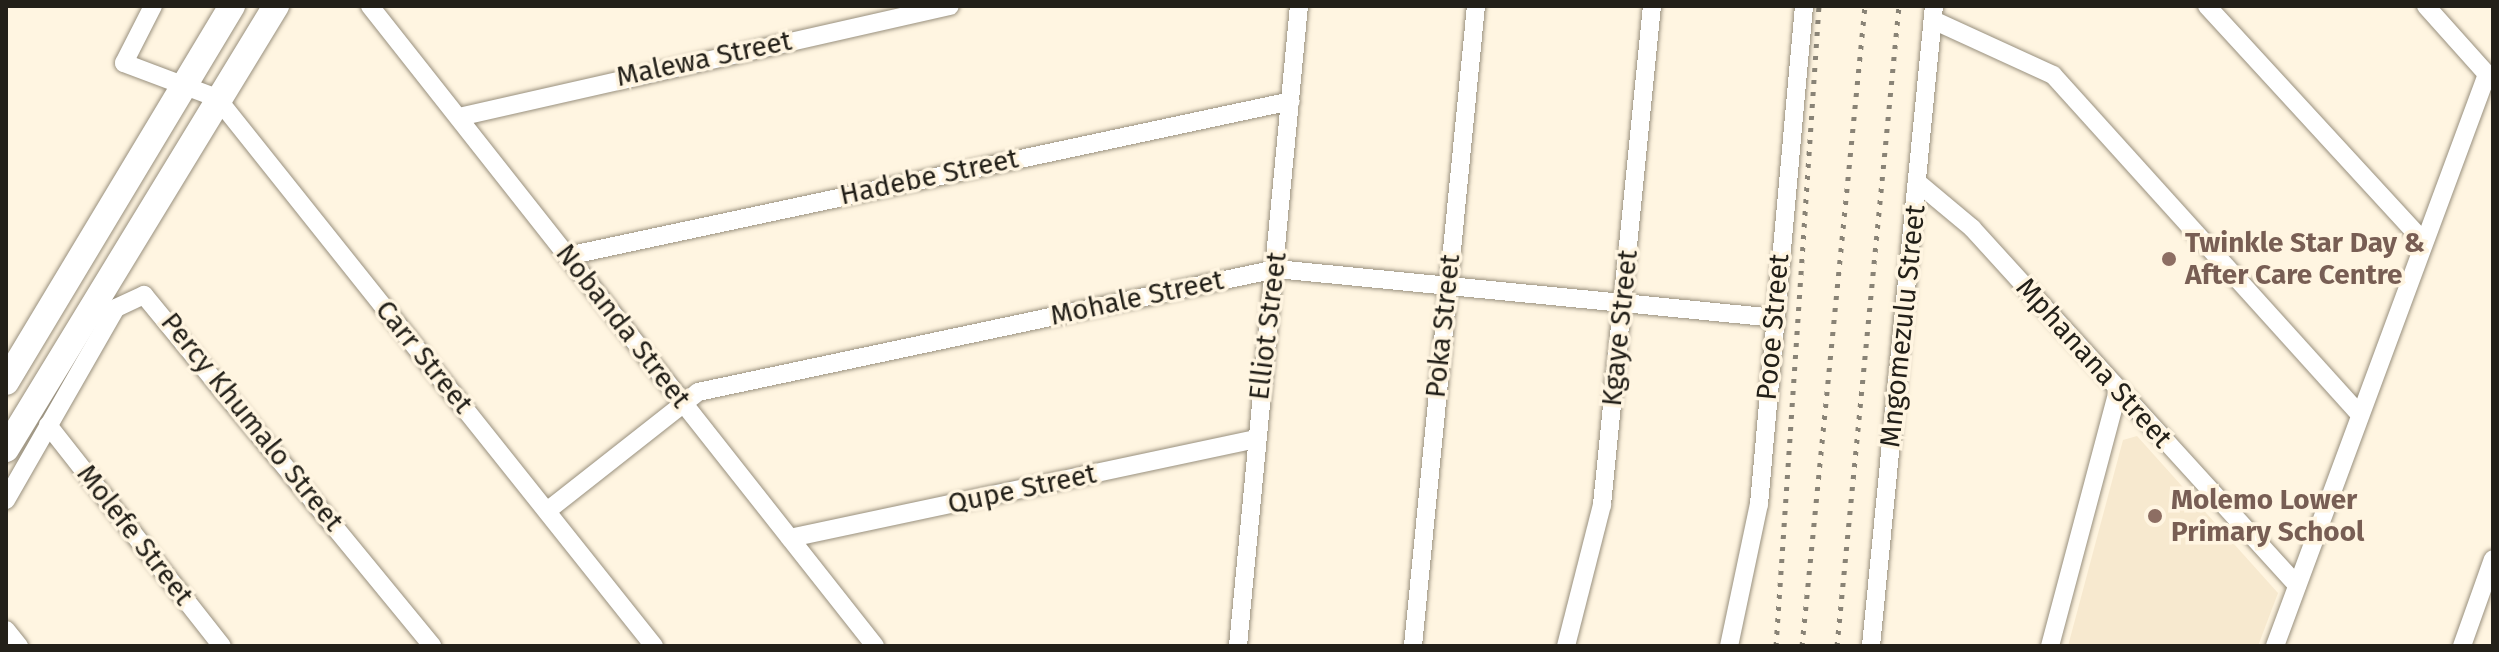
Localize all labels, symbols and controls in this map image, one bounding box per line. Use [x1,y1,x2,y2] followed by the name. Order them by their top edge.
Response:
[613,24,795,94] street label: Malewa Street
[837,142,1021,212] street label: Hadebe Street
[1874,203,1932,449] street label: Mngomezulu Street
[2185,226,2425,292] place label: Twinkle Star Day & After Care Centre
[549,237,697,415] street label: Nobanda Street
[1595,248,1645,408] street label: Kgaye Street
[1242,250,1294,402] street label: Elliot Street
[2160,250,2178,268] marker: Twinkle Star Day & After Care Centre
[1419,252,1467,400] street label: Poka Street
[1750,252,1796,402] street label: Pooe Street
[1047,263,1227,333] street label: Mohale Street
[2009,271,2179,455] street label: Mphanana Street
[368,294,480,420] street label: Carr Street
[154,306,350,538] street label: Percy Khumalo Street
[945,457,1099,521] street label: Qupe Street
[70,458,200,612] street label: Molefe Street
[2171,483,2364,549] place label: Molemo Lower Primary School
[2146,507,2164,525] marker: Molemo Lower Primary School

